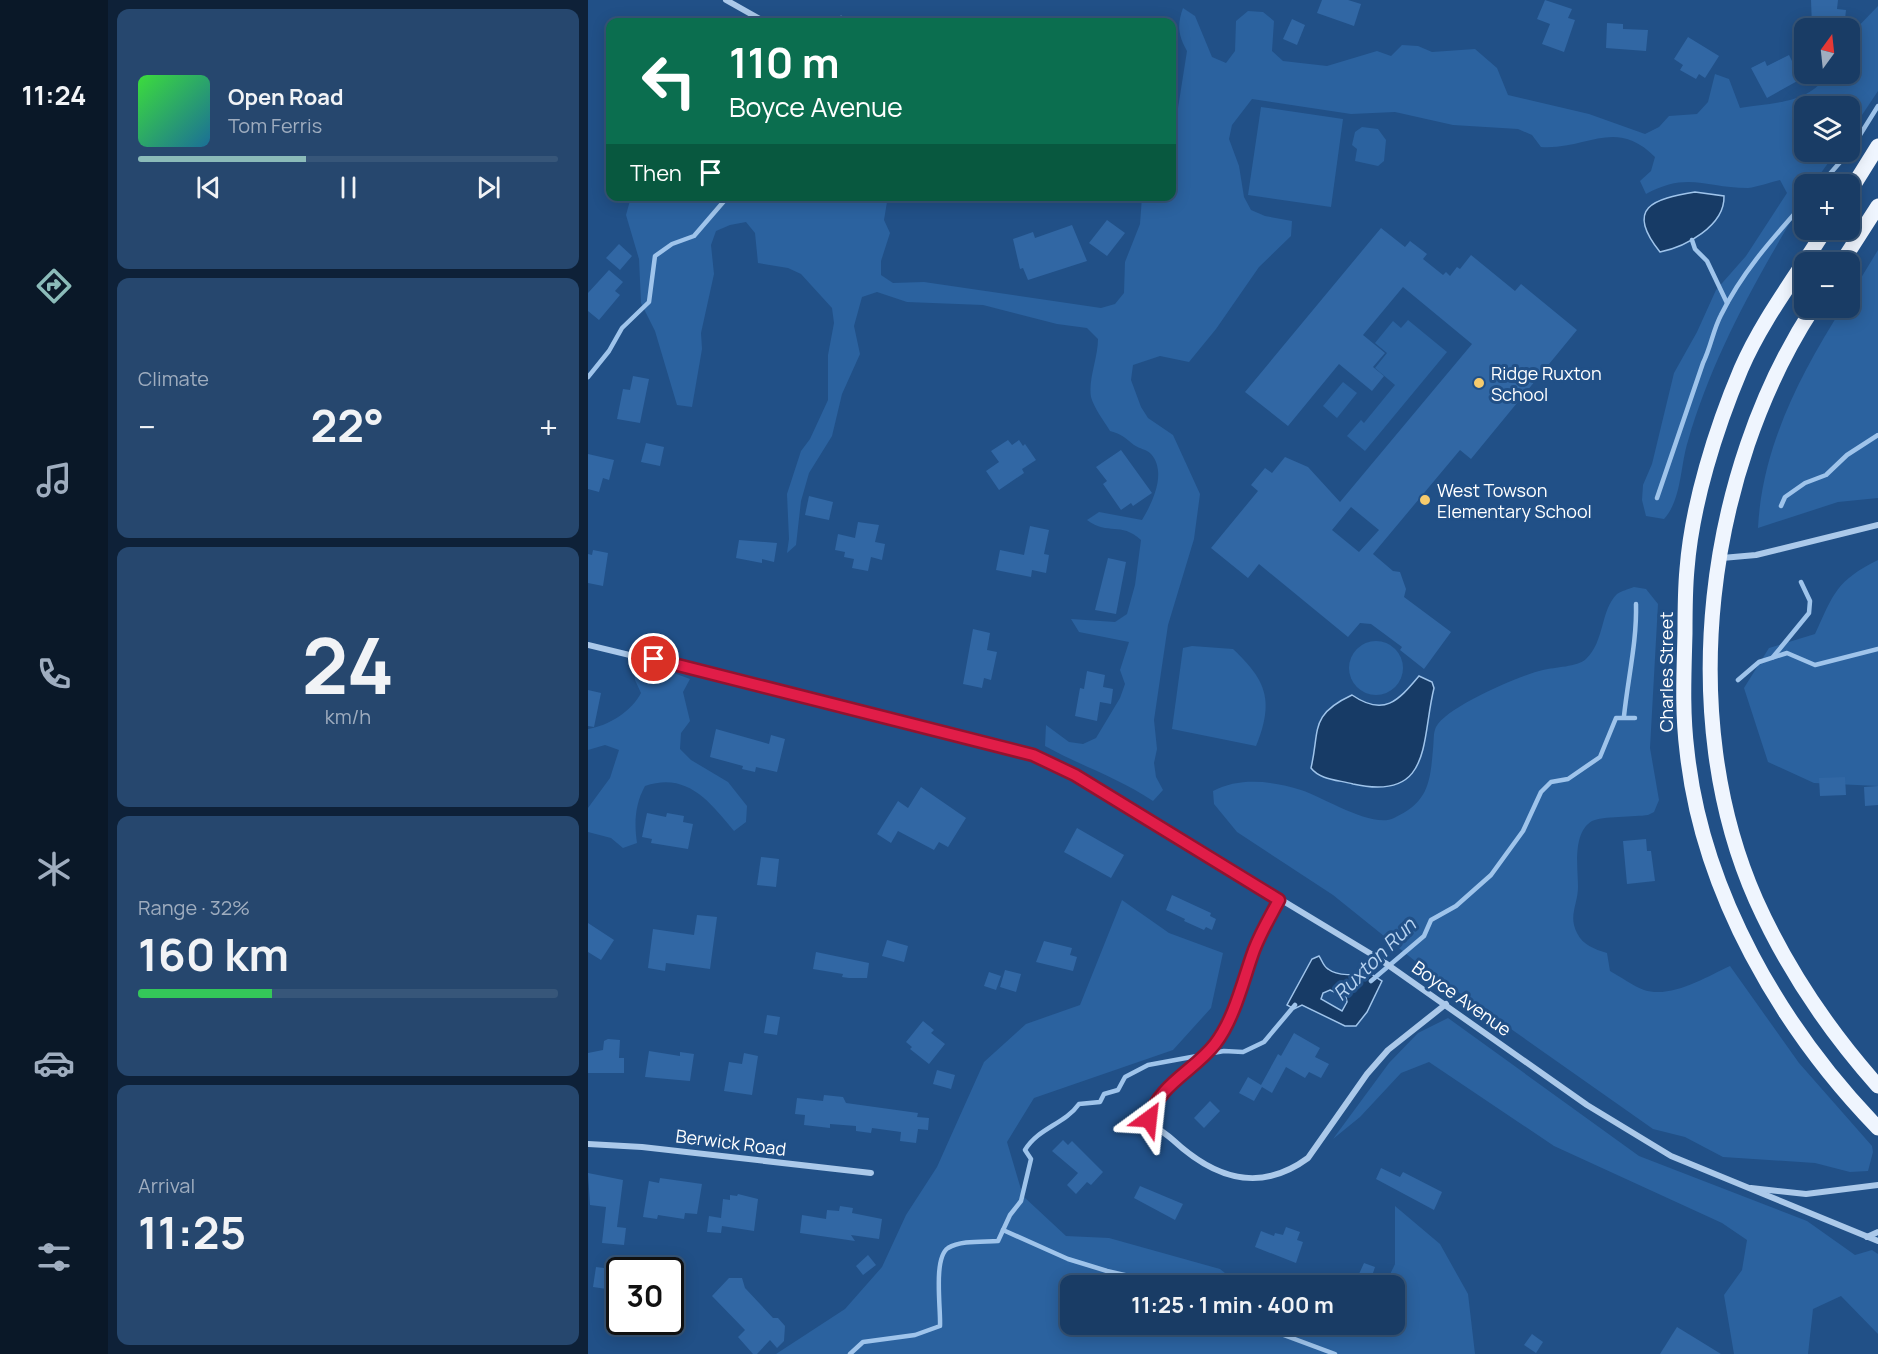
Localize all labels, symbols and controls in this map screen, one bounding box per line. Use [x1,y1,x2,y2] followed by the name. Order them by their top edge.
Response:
[1794,18,1860,84] north arrow
[1794,18,1860,318] map controls
[729,33,840,91] text: 110 m
[630,42,708,120] icon: left
[22,76,86,113] text: 11:24
[228,82,343,112] text: Open Road
[729,88,903,125] text: Boyce Avenue
[1794,96,1860,162] button: layers
[228,112,322,139] text: Tom Ferris
[694,156,727,189] icon: arrive
[630,158,682,188] text: Then
[192,171,225,204] icon: previous
[332,171,365,204] icon: pause
[472,171,505,204] icon: next
[1794,174,1860,240] button: +
[1794,252,1860,318] button: −
[33,265,75,307] icon: directions
[1491,361,1602,406] place label: Ridge Ruxton School
[138,365,209,392] text: Climate
[1472,376,1486,390] marker: Ridge Ruxton School
[310,394,384,456] text: 22°
[138,404,156,449] text: −
[539,404,558,449] text: +
[33,459,75,501] icon: music
[1437,478,1592,523] place label: West Towson Elementary School
[1418,493,1432,507] marker: West Towson Elementary School
[302,611,394,717] text: 24
[1654,612,1678,732] street label: Charles Street
[628,633,679,684] pin
[637,642,670,675] icon: arrive
[33,653,75,695] icon: phone
[325,703,371,730] text: km/h
[33,848,75,890] icon: climate
[138,894,250,921] text: Range · 32%
[1327,911,1422,1006] water label: Ruxton Run
[138,923,289,985] text: 160 km
[1408,955,1516,1041] street label: Boyce Avenue
[33,1042,75,1084] icon: car
[1117,1087,1181,1151] position arrow
[674,1123,788,1161] street label: Berwick Road
[138,1172,195,1199] text: Arrival
[138,1201,246,1263] text: 11:25
[33,1236,75,1278] icon: filters
[606,1257,684,1335] speed limit sign: 30
[1131,1290,1334,1320] text: 11:25 · 1 min · 400 m

